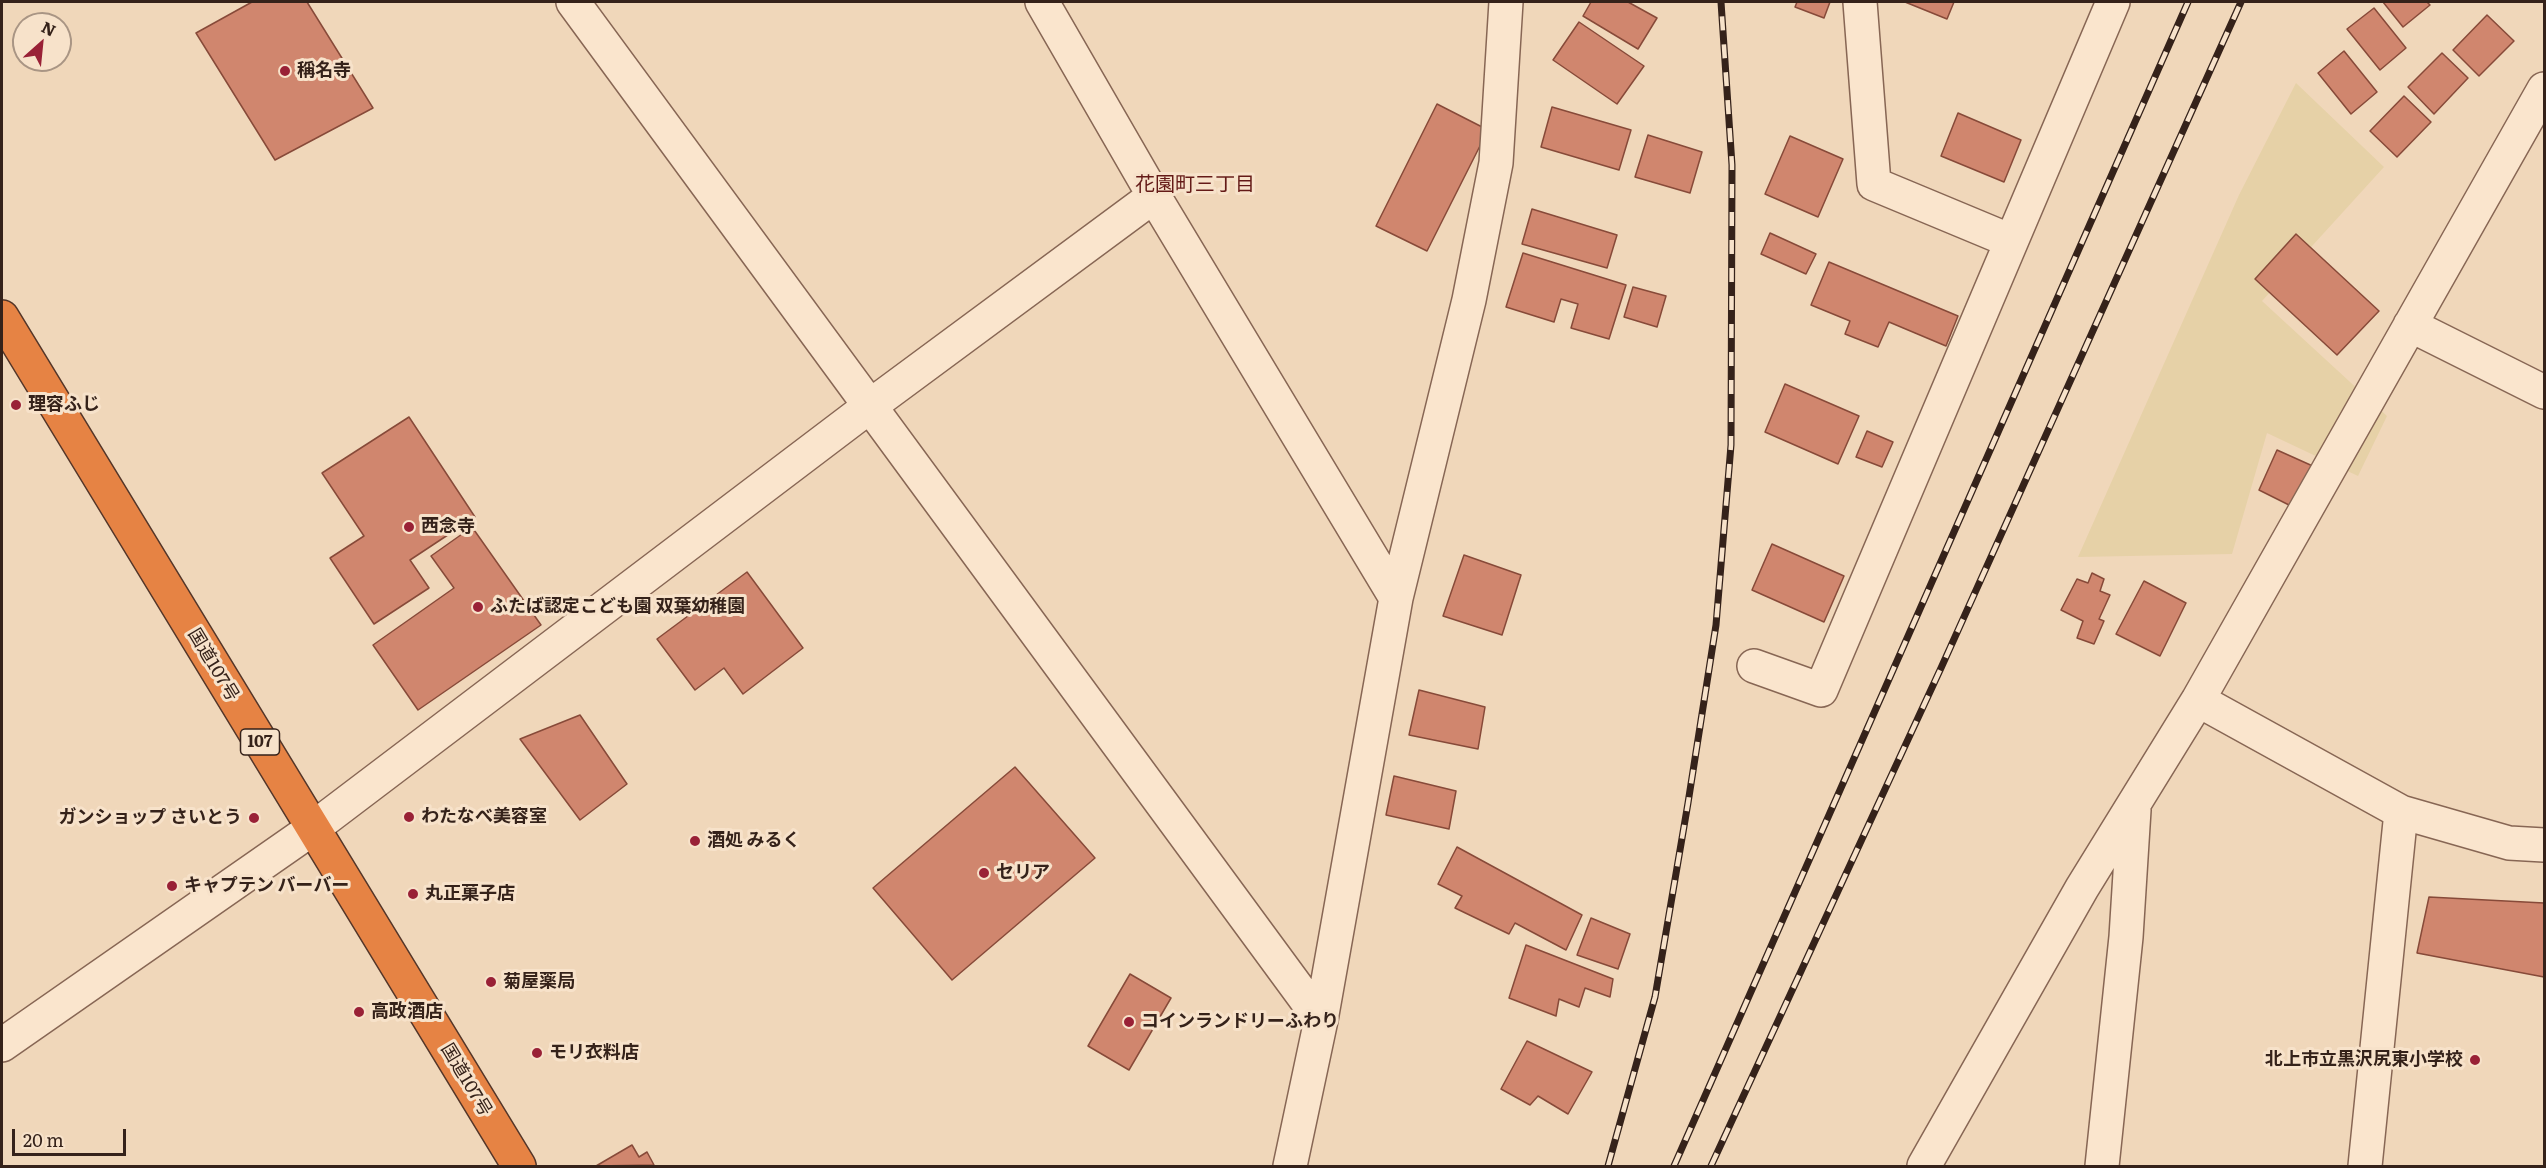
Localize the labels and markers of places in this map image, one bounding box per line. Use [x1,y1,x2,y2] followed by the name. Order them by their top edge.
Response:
[297,60,351,82] place label: 稱名寺
[278,64,292,78] marker: 稱名寺
[28,394,100,416] place label: 理容ふじ
[9,398,23,412] marker: 理容ふじ
[421,516,475,538] place label: 西念寺
[402,520,416,534] marker: 西念寺
[490,596,746,618] place label: ふたば認定こども園 双葉幼稚園
[471,600,485,614] marker: ふたば認定こども園 双葉幼稚園
[421,806,547,828] place label: わたなべ美容室
[58,807,242,829] place label: ガンショップ さいとう
[402,810,416,824] marker: わたなべ美容室
[247,811,261,825] marker: ガンショップ さいとう
[707,830,801,852] place label: 酒処 みるく
[688,834,702,848] marker: 酒処 みるく
[996,862,1050,884] place label: セリア
[977,866,991,880] marker: セリア
[184,875,350,897] place label: キャプテン バーバー
[165,879,179,893] marker: キャプテン バーバー
[425,883,515,905] place label: 丸正菓子店
[406,887,420,901] marker: 丸正菓子店
[503,971,575,993] place label: 菊屋薬局
[484,975,498,989] marker: 菊屋薬局
[371,1001,443,1023] place label: 高政酒店
[352,1005,366,1019] marker: 高政酒店
[1141,1011,1339,1033] place label: コインランドリーふわり
[1122,1015,1136,1029] marker: コインランドリーふわり
[549,1042,639,1064] place label: モリ衣料店
[530,1046,544,1060] marker: モリ衣料店
[2265,1049,2463,1071] place label: 北上市立黒沢尻東小学校
[2468,1053,2482,1067] marker: 北上市立黒沢尻東小学校

